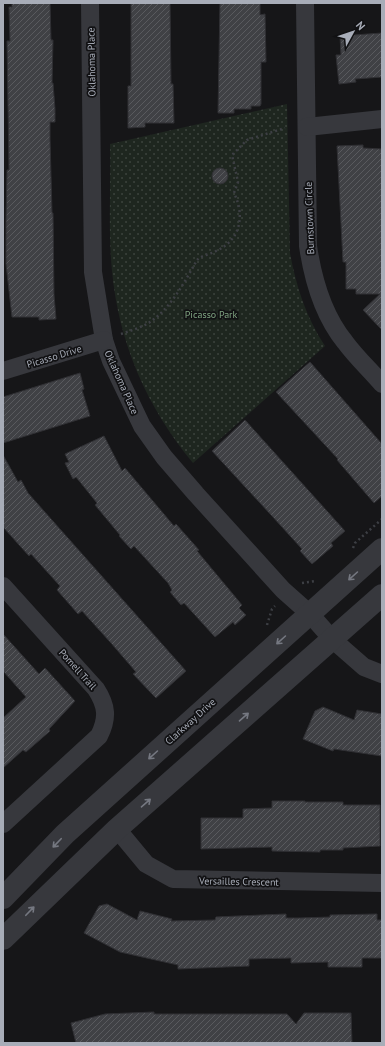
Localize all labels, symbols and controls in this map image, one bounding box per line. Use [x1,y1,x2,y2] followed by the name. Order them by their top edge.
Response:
[333,12,373,52] north arrow
[353,18,368,33] text: N
[84,27,99,97] street label: Oklahoma Place
[302,181,317,255] street label: Burnstown Circle
[185,308,237,321] park label: Picasso Park
[25,342,83,371] street label: Picasso Drive
[102,348,141,416] street label: Oklahoma Place
[348,571,358,580] one-way arrow
[276,636,286,645] one-way arrow
[56,646,99,692] street label: Pomell Trail
[162,695,218,747] street label: Clarkway Drive
[238,713,249,722] one-way arrow
[148,750,158,760] one-way arrow
[141,799,151,808] one-way arrow
[52,838,62,848] one-way arrow
[198,874,280,889] street label: Versailles Crescent
[25,906,35,916] one-way arrow

